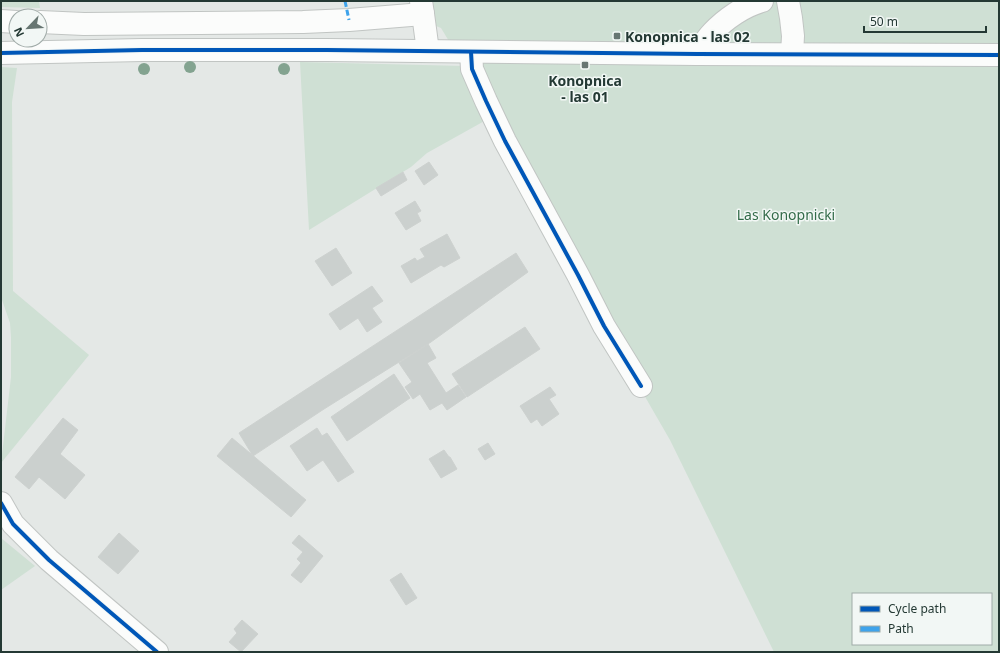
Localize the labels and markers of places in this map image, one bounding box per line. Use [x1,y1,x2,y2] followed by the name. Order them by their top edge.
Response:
[625,27,750,46] place label: Konopnica - las 02
[612,31,622,41] marker: Konopnica - las 02
[580,60,590,70] marker: Konopnica - las 01
[548,71,622,106] place label: Konopnica - las 01

